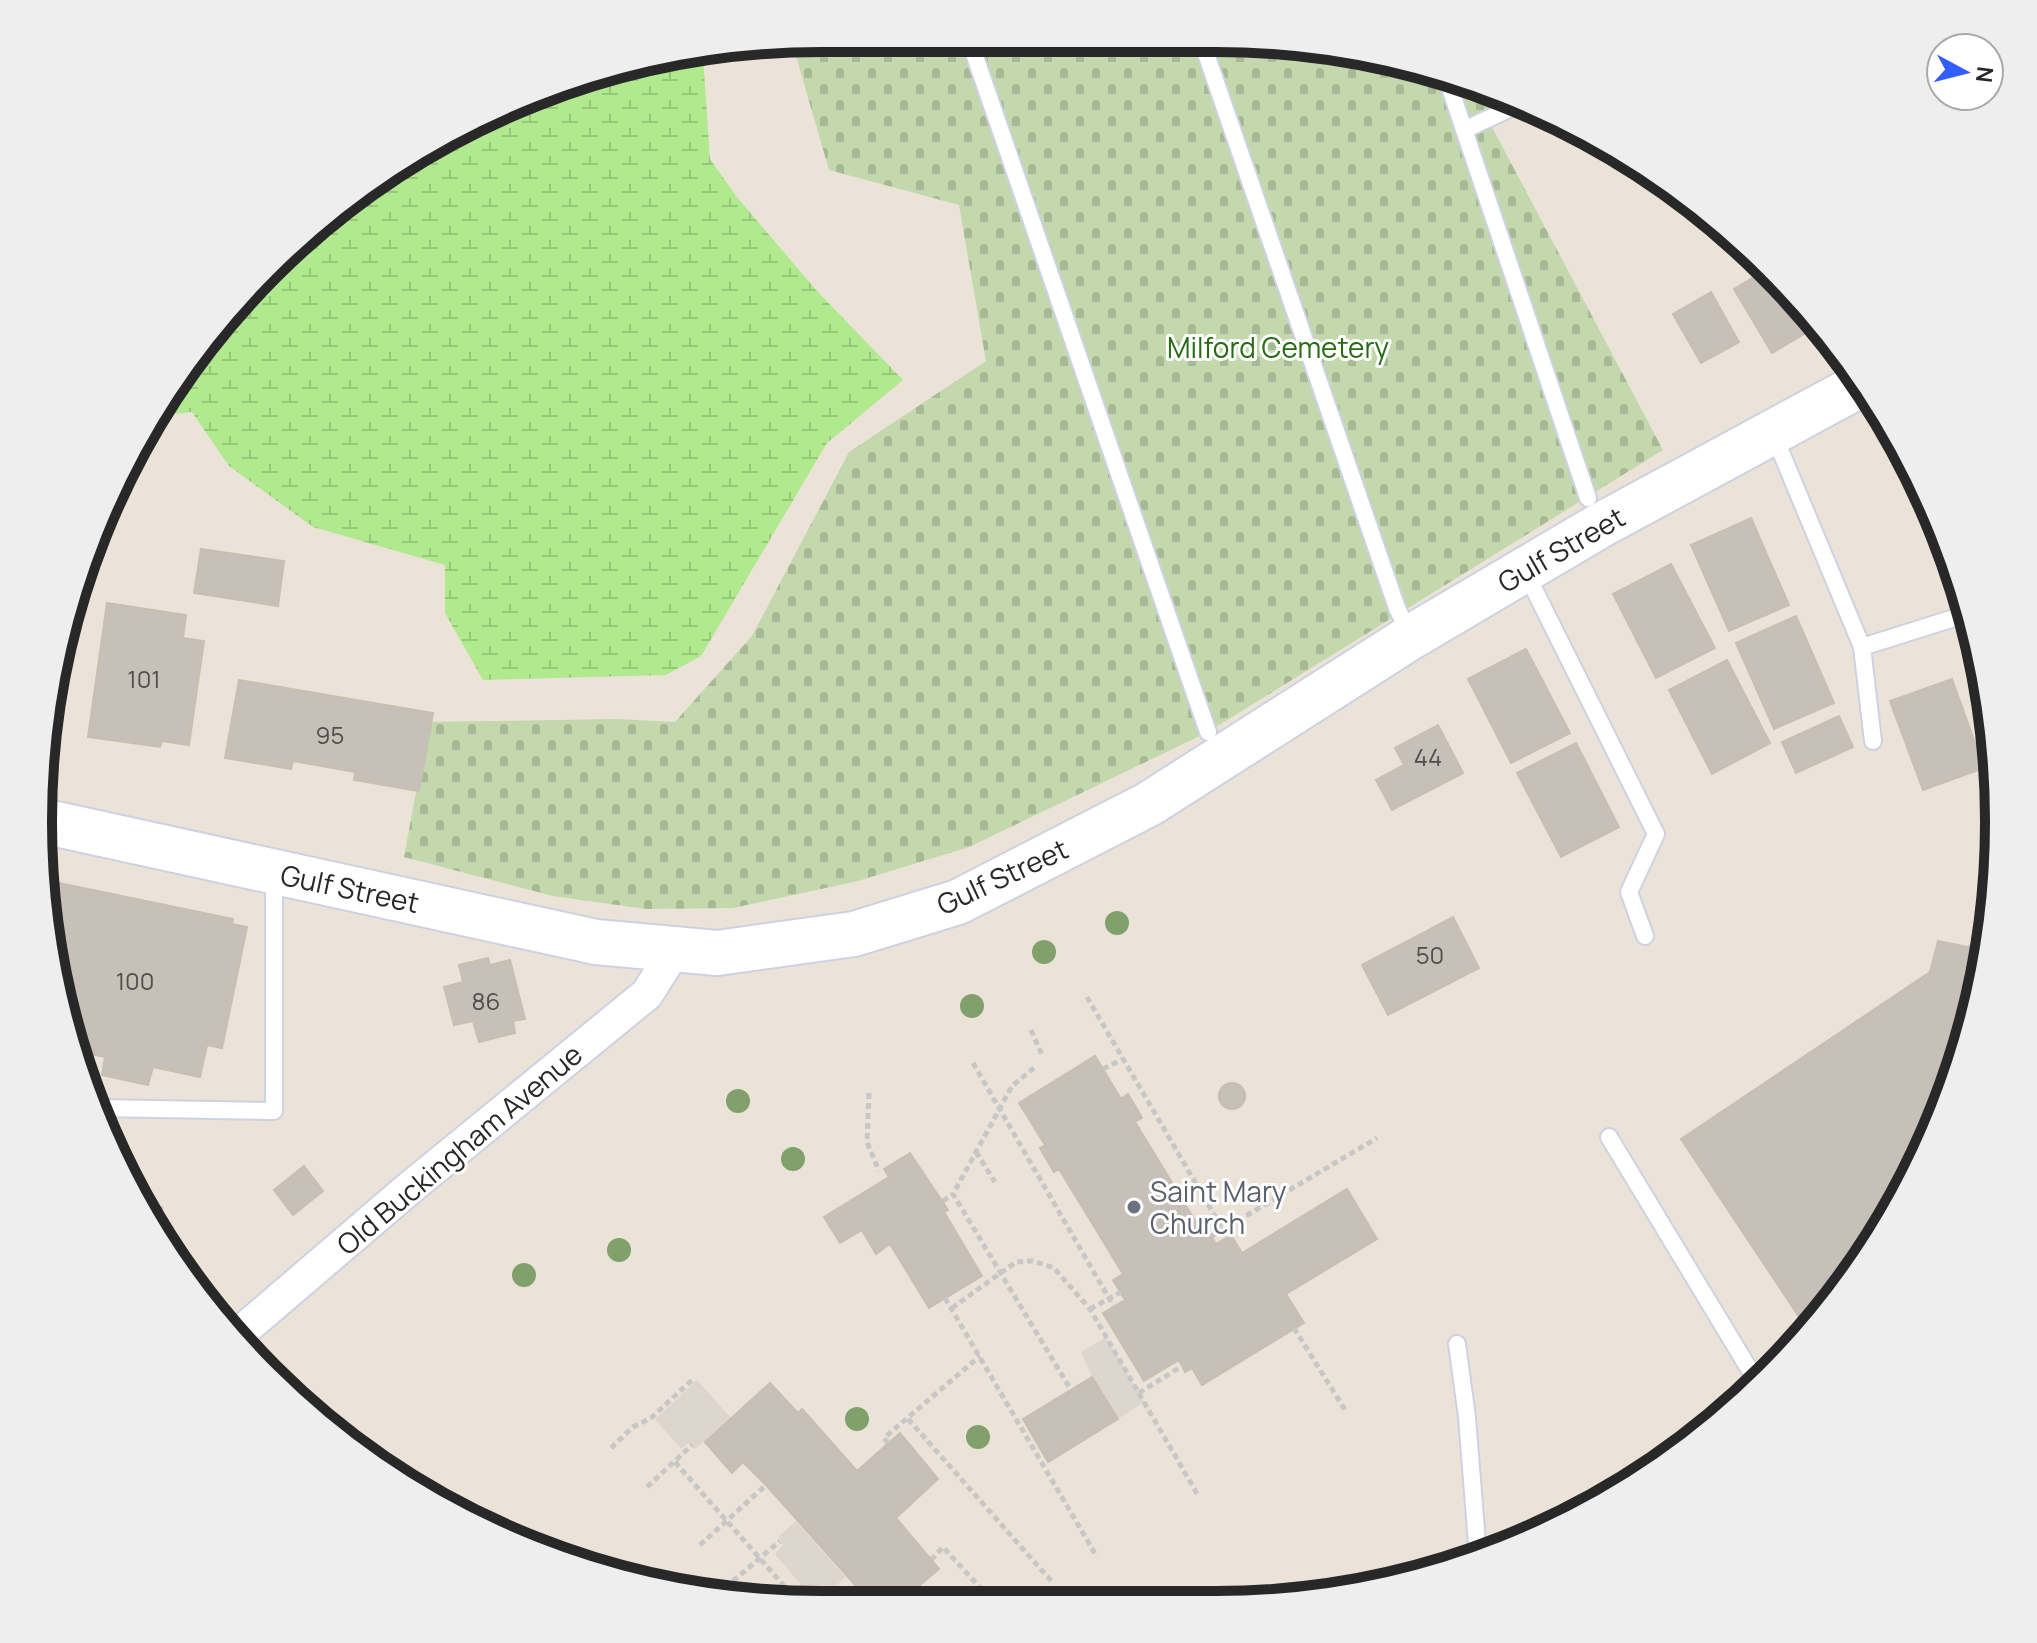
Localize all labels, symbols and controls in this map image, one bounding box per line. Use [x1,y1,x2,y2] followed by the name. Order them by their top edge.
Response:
[1925,32,2005,112] north arrow
[1969,65,2001,84] text: N
[1167,328,1389,366] park label: Milford Cemetery
[1491,497,1631,601] street label: Gulf Street
[127,662,161,695] house number: 101
[316,718,344,751] house number: 95
[1414,740,1442,773] house number: 44
[930,829,1074,923] street label: Gulf Street
[277,855,423,921] street label: Gulf Street
[1416,938,1444,971] house number: 50
[116,964,154,997] house number: 100
[472,984,500,1017] house number: 86
[328,1035,590,1263] street label: Old Buckingham Avenue
[1150,1172,1287,1242] place label: Saint Mary Church
[1125,1198,1143,1216] marker: Saint Mary Church

